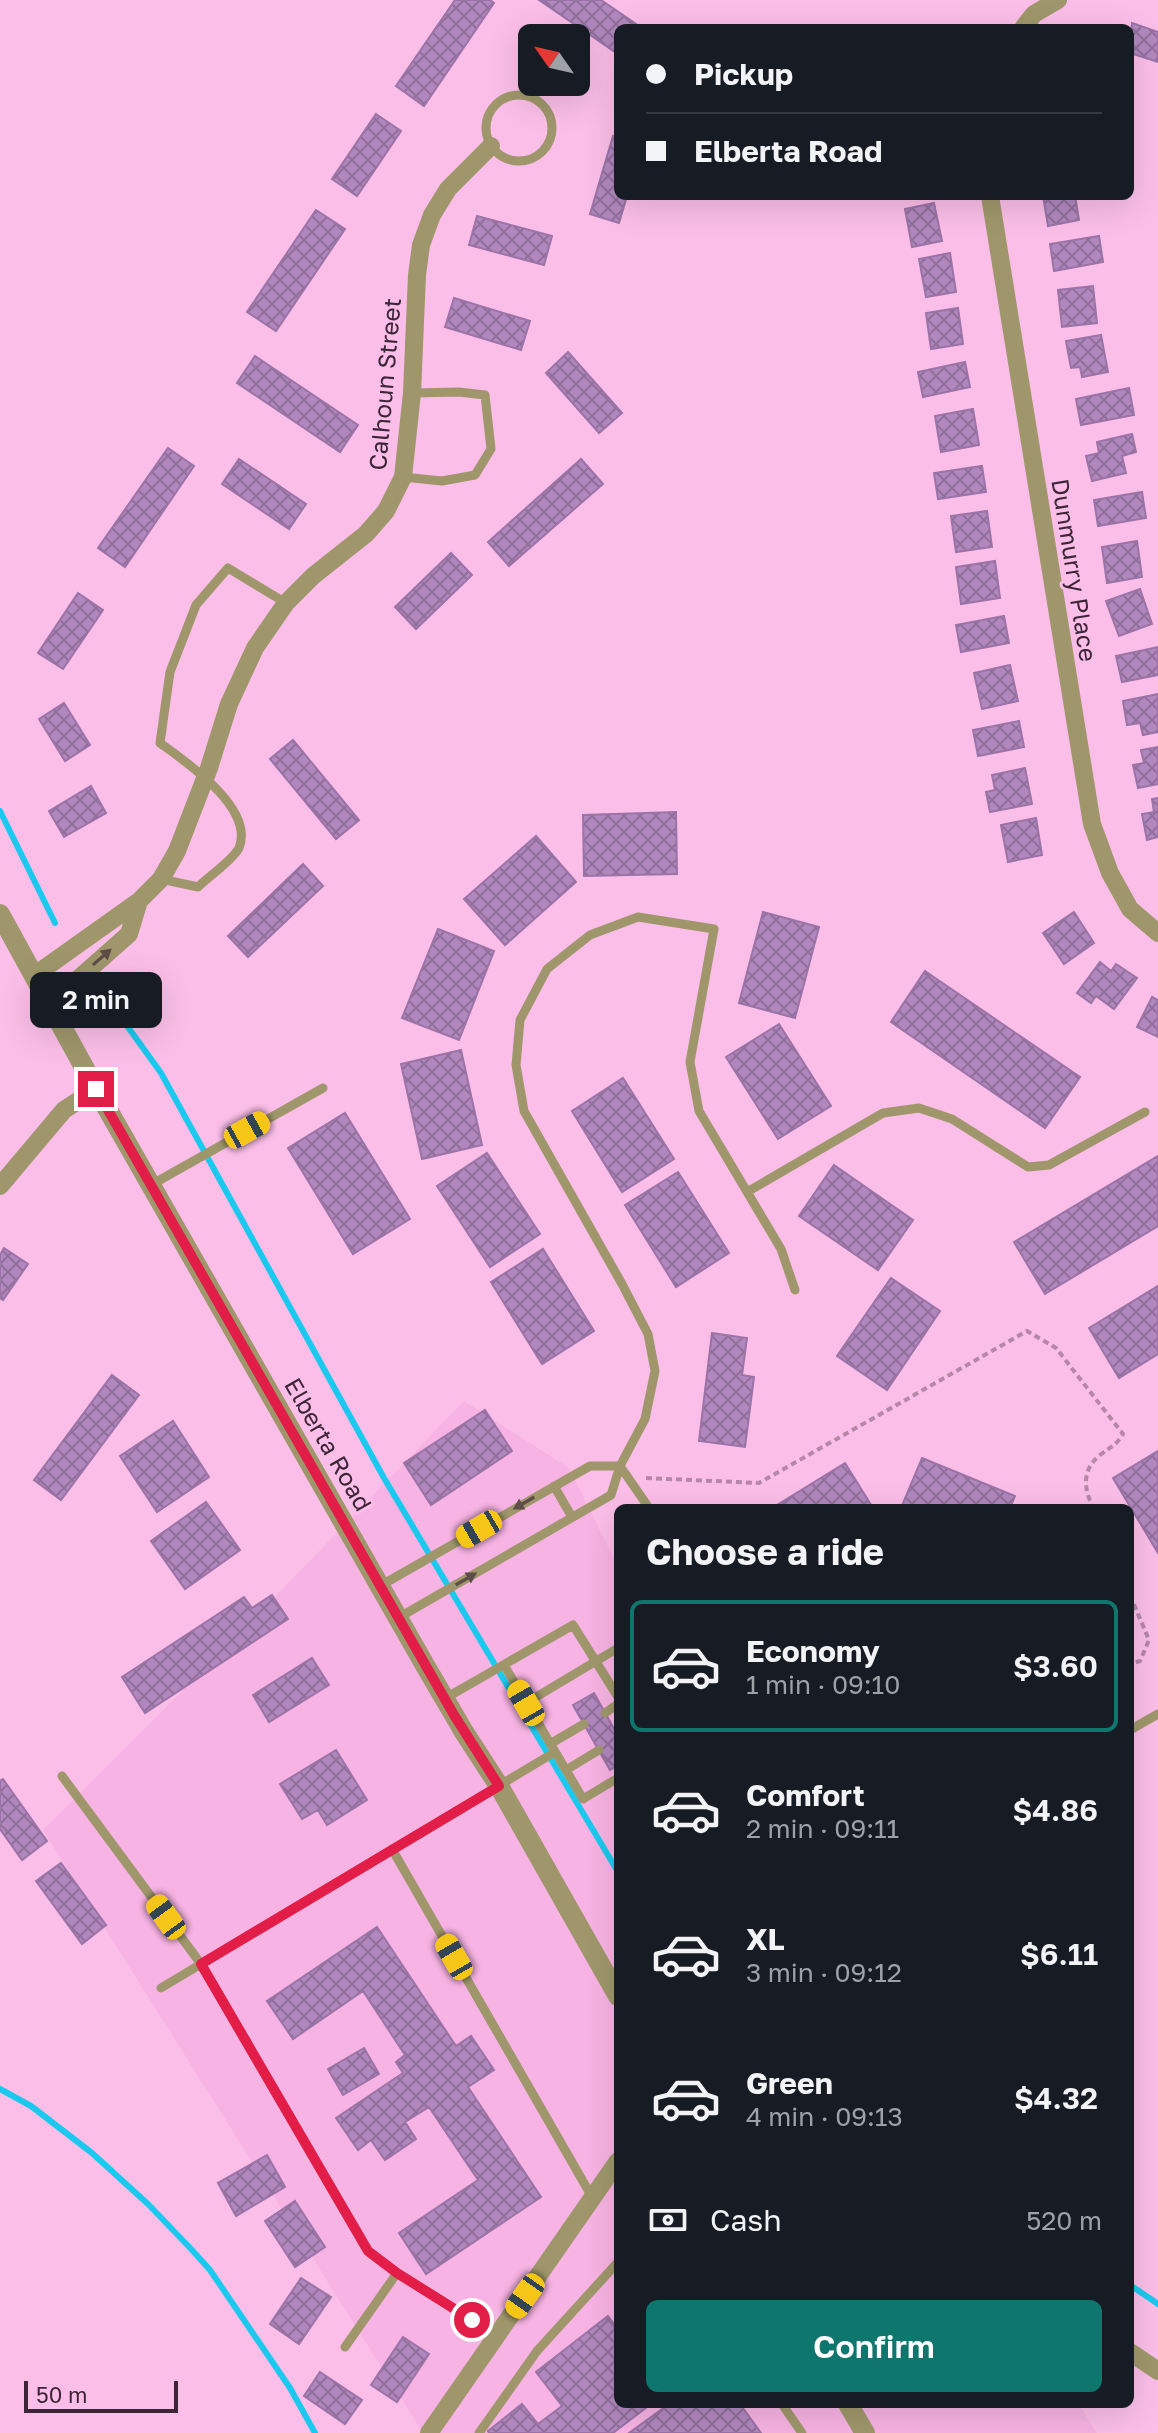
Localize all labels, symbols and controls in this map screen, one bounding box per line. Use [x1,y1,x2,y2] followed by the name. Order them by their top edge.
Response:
[518,24,590,96] north arrow
[518,24,590,96] map controls
[694,56,793,92] text: Pickup
[694,133,882,169] text: Elberta Road
[362,297,406,471] street label: Calhoun Street
[1046,477,1104,663] street label: Dunmurry Place
[93,949,112,967] one-way arrow
[30,973,162,1029] callout: 2 min
[62,984,130,1015] text: 2 min
[78,1071,114,1107] route end
[220,1108,274,1152] car
[279,1372,379,1516] street label: Elberta Road
[513,1496,535,1510] one-way arrow
[452,1507,506,1551] car
[646,1530,884,1573] text: Choose a ride
[455,1572,477,1586] one-way arrow
[650,1630,722,1702] icon: car
[746,1633,880,1669] text: Economy
[1013,1648,1098,1684] text: $3.60
[746,1669,900,1700] text: 1 min · 09:10
[504,1676,548,1730] car
[650,1774,722,1846] icon: car
[746,1777,865,1813] text: Comfort
[1013,1792,1098,1828] text: $4.86
[746,1813,899,1844] text: 2 min · 09:11
[142,1891,190,1943] car
[650,1918,722,1990] icon: car
[746,1921,785,1957] text: XL
[432,1930,476,1984] car
[1020,1936,1098,1972] text: $6.11
[746,1957,902,1988] text: 3 min · 09:12
[650,2062,722,2134] icon: car
[746,2065,833,2101] text: Green
[1014,2080,1098,2116] text: $4.32
[746,2101,903,2132] text: 4 min · 09:13
[646,2198,690,2242] icon: cash
[710,2202,782,2238] text: Cash
[1026,2205,1102,2236] text: 520 m
[501,2269,549,2323] car
[646,2300,1102,2392] button: Confirm
[454,2302,490,2338] route start
[24,2377,178,2413] scale bar
[36,2381,87,2408] text: 50 m

